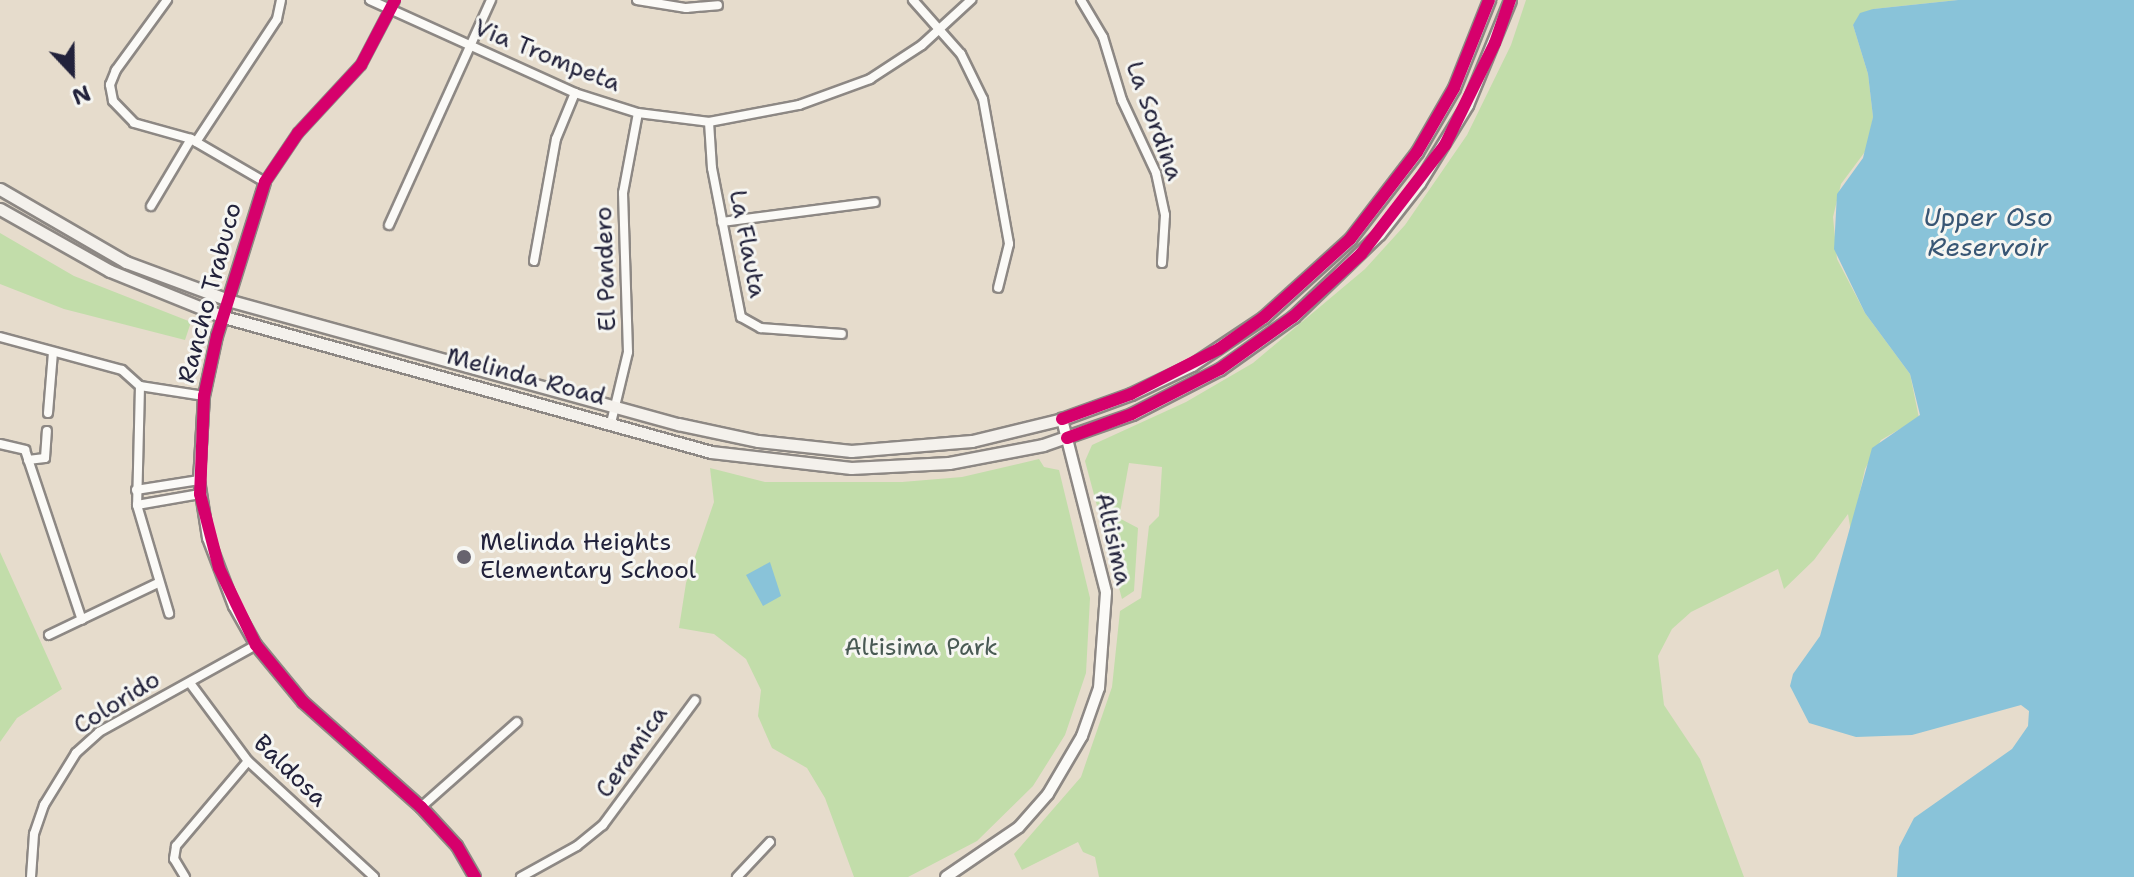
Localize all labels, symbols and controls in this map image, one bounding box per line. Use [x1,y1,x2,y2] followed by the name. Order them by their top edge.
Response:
[470,14,624,98] street label: Via Trompeta
[32,32,112,112] north arrow
[1119,57,1189,185] street label: La Sordina
[68,78,95,111] text: N
[722,188,772,300] street label: La Flauta
[172,200,248,386] street label: Rancho Trabuco
[1923,201,2053,262] water label: Upper Oso Reservoir
[589,206,623,332] street label: El Pandero
[444,342,608,412] street label: Melinda Road
[1088,490,1138,588] street label: Altisima
[480,529,696,585] place label: Melinda Heights Elementary School
[455,548,473,566] marker: Melinda Heights Elementary School
[844,634,998,662] park label: Altisima Park
[69,665,165,741] street label: Colorido
[590,701,674,803] street label: Ceramica
[247,729,333,813] street label: Baldosa

